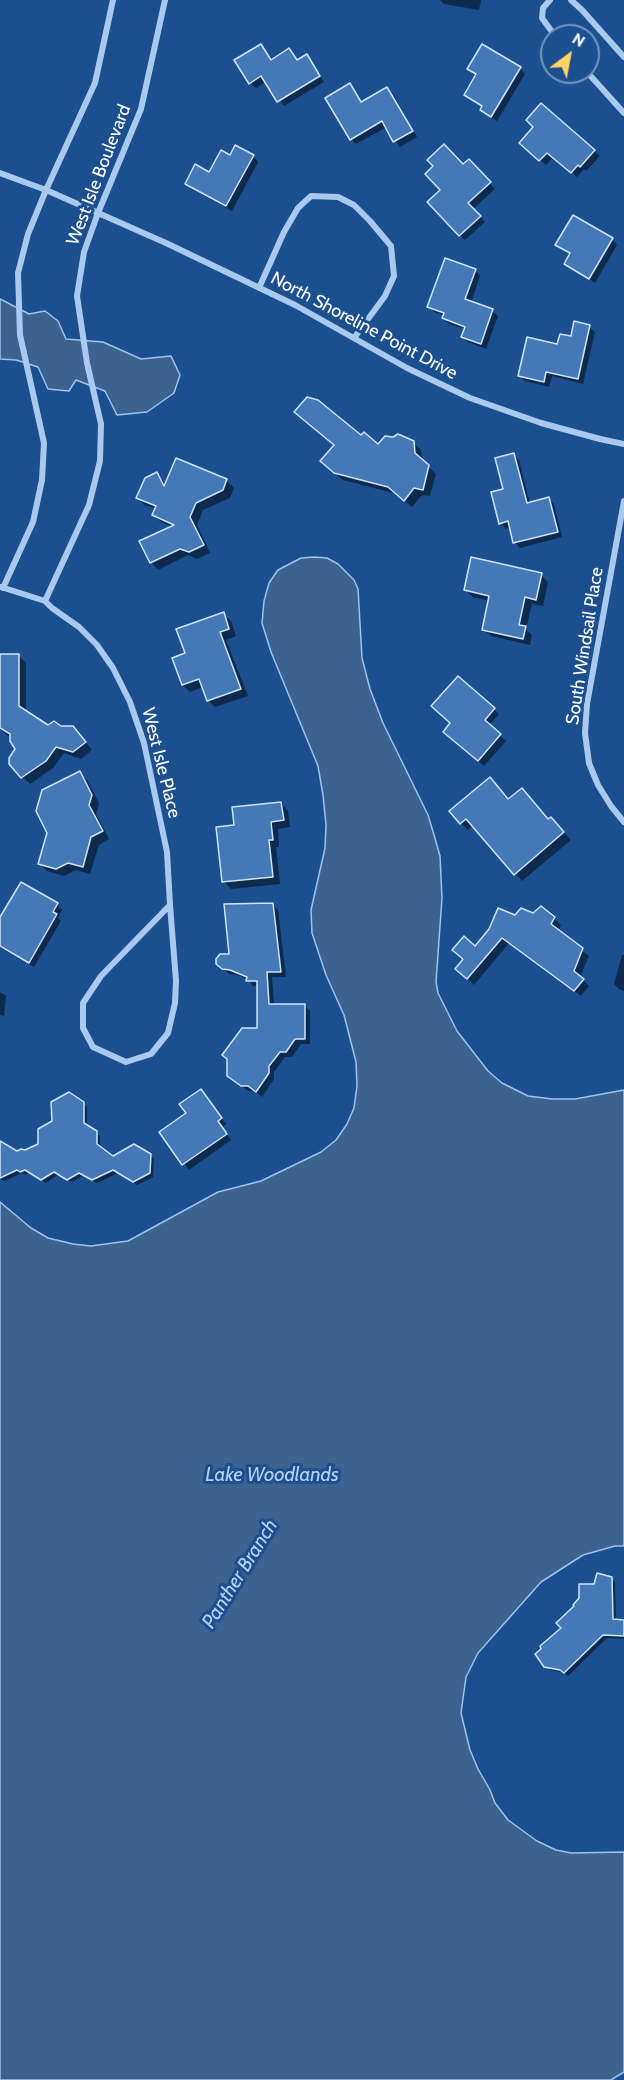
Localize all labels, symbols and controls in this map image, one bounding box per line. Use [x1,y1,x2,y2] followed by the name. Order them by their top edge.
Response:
[540,24,600,84] north arrow
[569,29,589,51] text: N
[62,102,136,248] street label: West Isle Boulevard
[267,268,461,384] street label: North Shoreline Point Drive
[562,566,608,726] street label: South Windsail Place
[137,706,185,820] street label: West Isle Place
[205,1463,339,1487] water label: Lake Woodlands
[197,1515,283,1633] water label: Panther Branch

